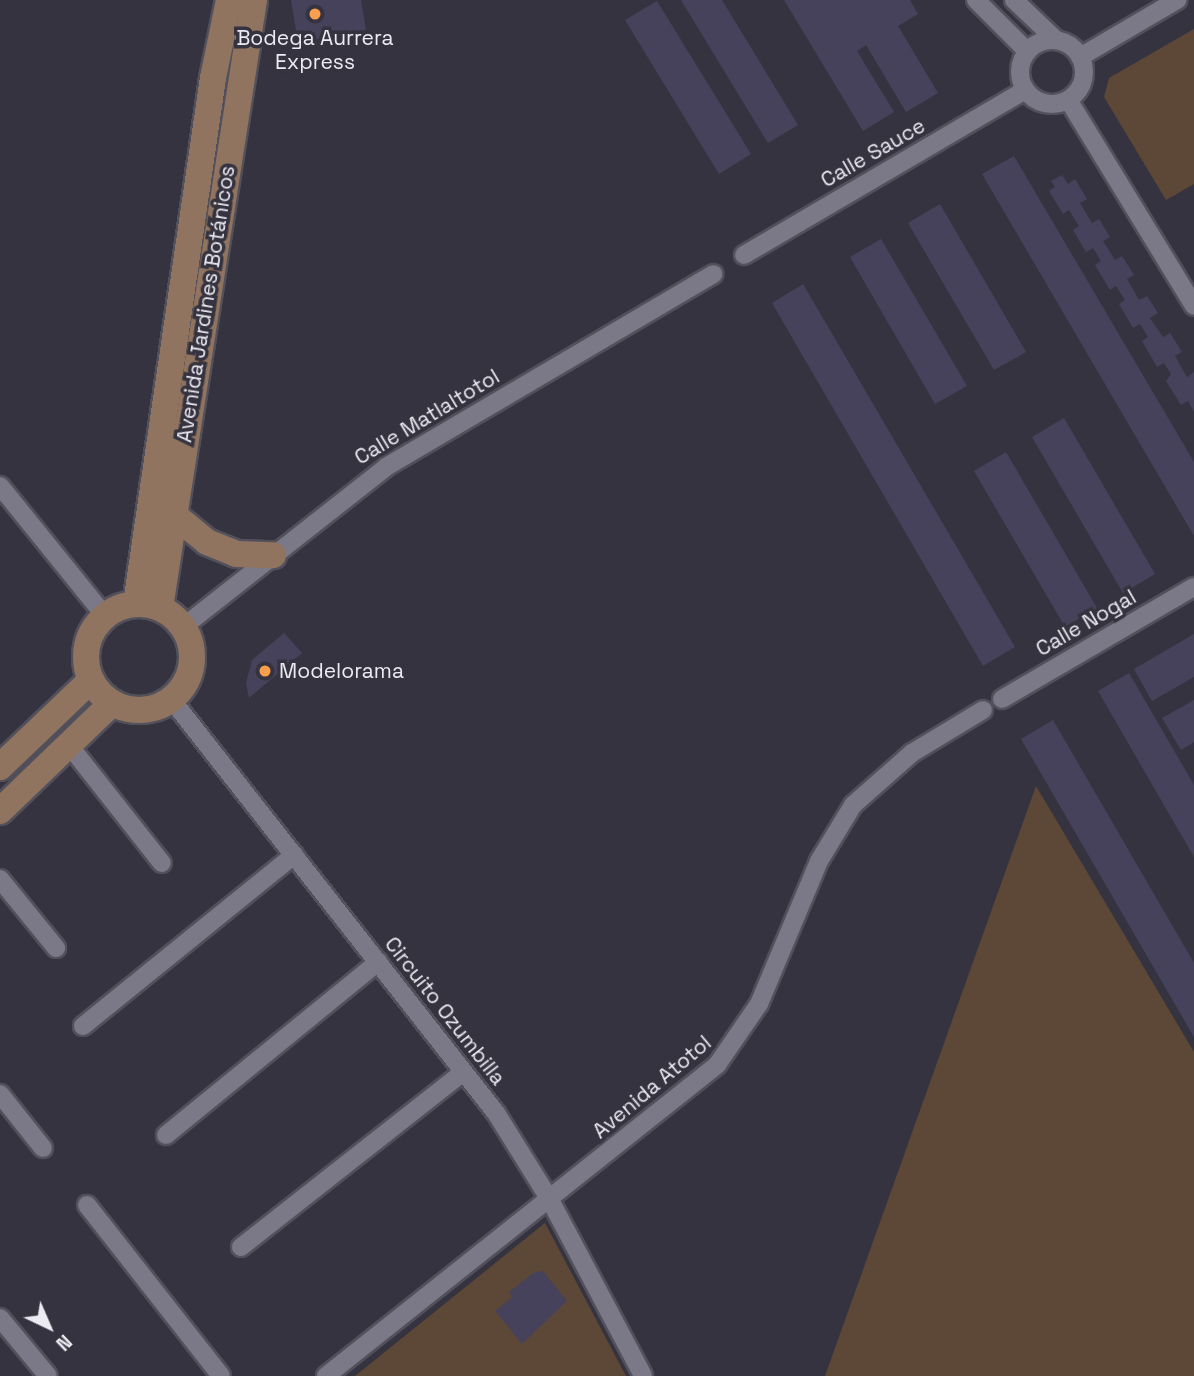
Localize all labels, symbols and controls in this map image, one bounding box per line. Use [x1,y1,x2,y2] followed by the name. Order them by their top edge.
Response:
[307,6,323,22] marker: Bodega Aurrera Express
[236,25,394,75] place label: Bodega Aurrera Express
[816,113,930,193] street label: Calle Sauce
[172,164,240,444] street label: Avenida Jardines Botánicos
[350,364,504,470] street label: Calle Matlaltotol
[1032,584,1140,662] street label: Calle Nogal
[279,658,404,684] place label: Modelorama
[257,663,273,679] marker: Modelorama
[379,932,511,1090] street label: Circuito Ozumbilla
[587,1030,717,1144] street label: Avenida Atotol
[14,1292,84,1362] north arrow
[51,1329,77,1356] text: N

